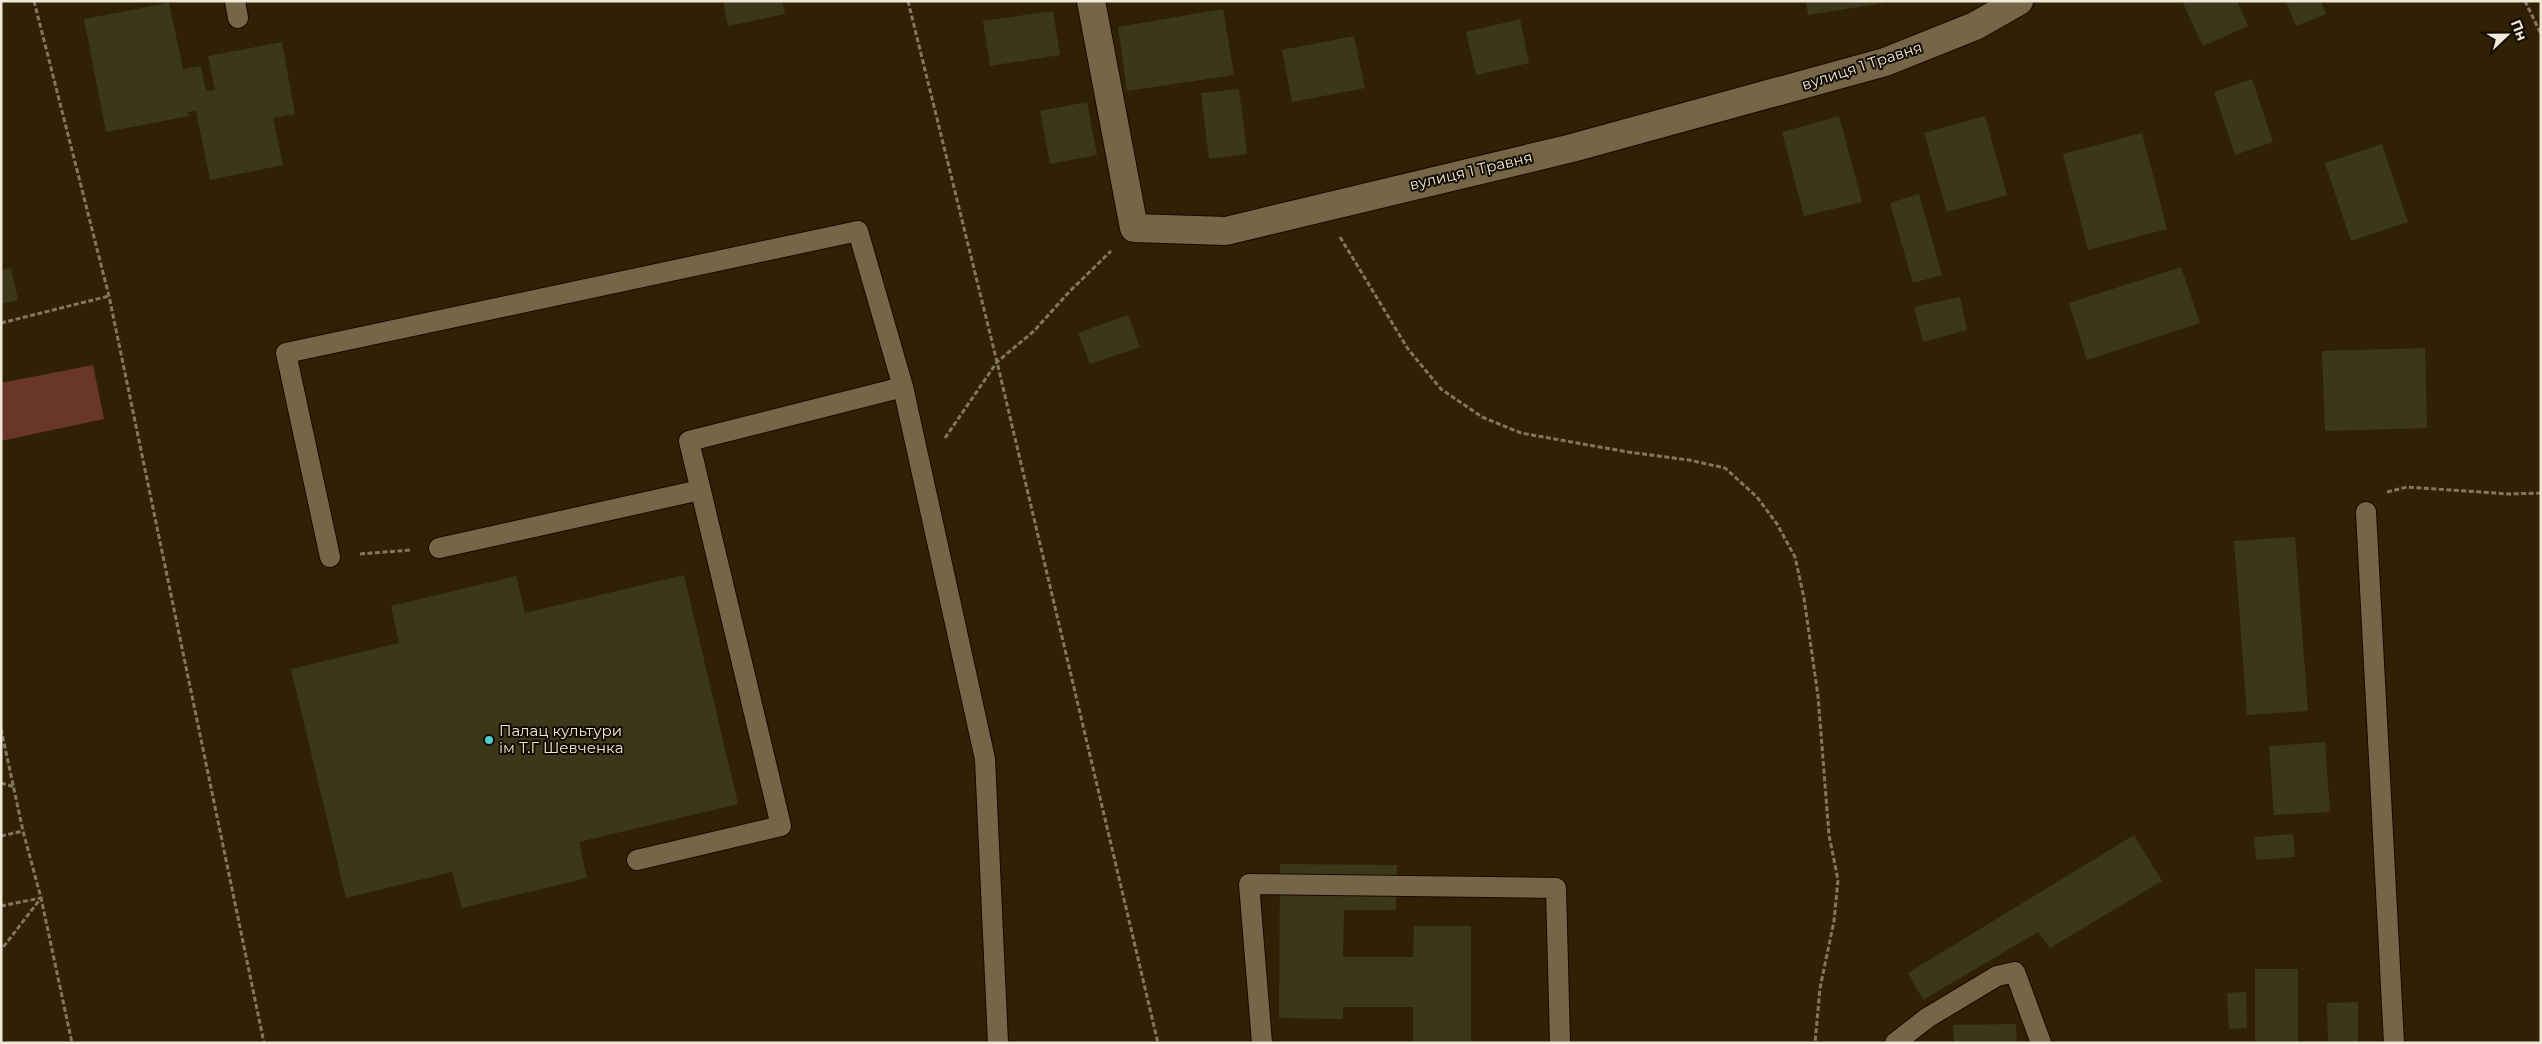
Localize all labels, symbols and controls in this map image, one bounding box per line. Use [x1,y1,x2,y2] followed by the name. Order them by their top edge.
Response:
[2482,10,2532,60] north arrow
[2507,17,2531,43] text: Пн
[1799,37,1924,94] street label: вулиця 1 Травня
[1408,147,1534,194] street label: вулиця 1 Травня
[499,721,623,757] place label: Палац культури ім Т.Г Шевченка
[483,734,495,746] marker: Палац культури ім Т.Г Шевченка

